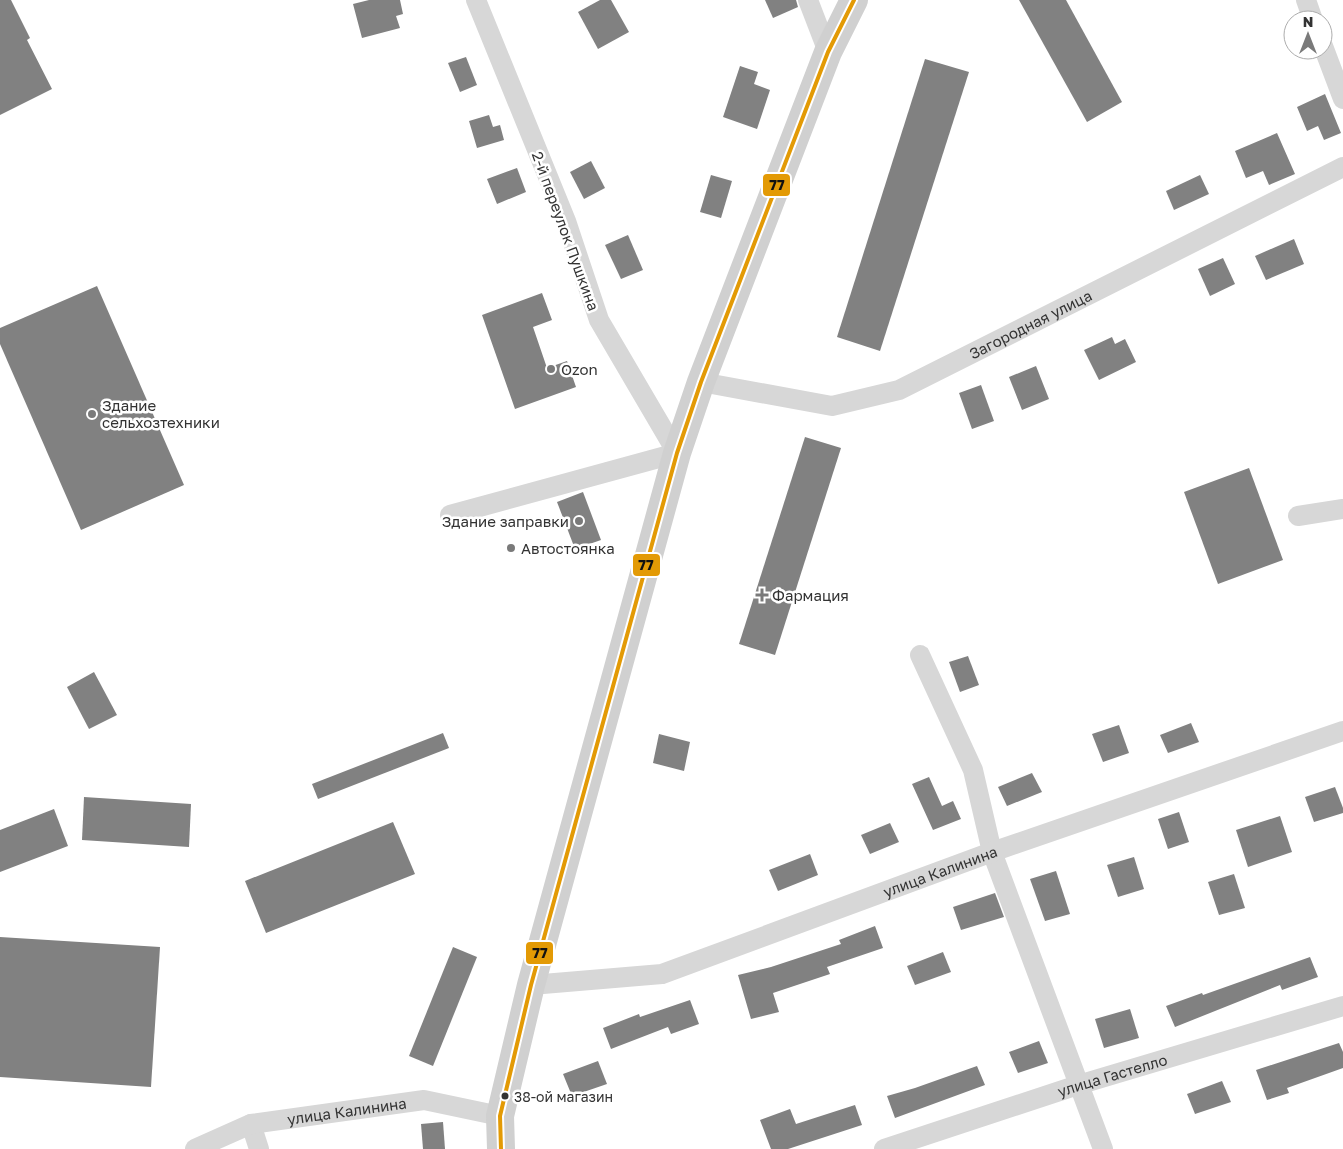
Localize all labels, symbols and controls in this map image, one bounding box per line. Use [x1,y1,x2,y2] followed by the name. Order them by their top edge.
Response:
[1283,10,1333,60] north arrow
[1303,13,1313,30] text: N
[529,149,603,313] street label: 2-й переулок Пушкина
[762,173,791,197] line badge: 77
[769,176,785,193] text: 77
[966,286,1095,362] street label: Загородная улица
[561,360,598,378] place label: Ozon
[545,363,557,375] marker: Ozon
[102,396,220,431] place label: Здание сельхозтехники
[86,408,98,420] marker: Здание сельхозтехники
[442,512,569,530] place label: Здание заправки
[573,515,585,527] marker: Здание заправки
[521,539,615,557] place label: Автостоянка
[505,542,517,554] marker: Автостоянка
[632,553,661,577] line badge: 77
[638,556,654,573] text: 77
[772,586,849,604] place label: Фармация
[756,589,768,601] marker: Фармация
[881,842,1000,901] street label: улица Калинина
[525,941,554,965] line badge: 77
[532,944,548,961] text: 77
[1055,1050,1169,1100] street label: улица Гастелло
[514,1088,613,1105] place label: 38-ой магазин
[500,1091,510,1101] marker: 38-ой магазин
[286,1094,408,1128] street label: улица Калинина

